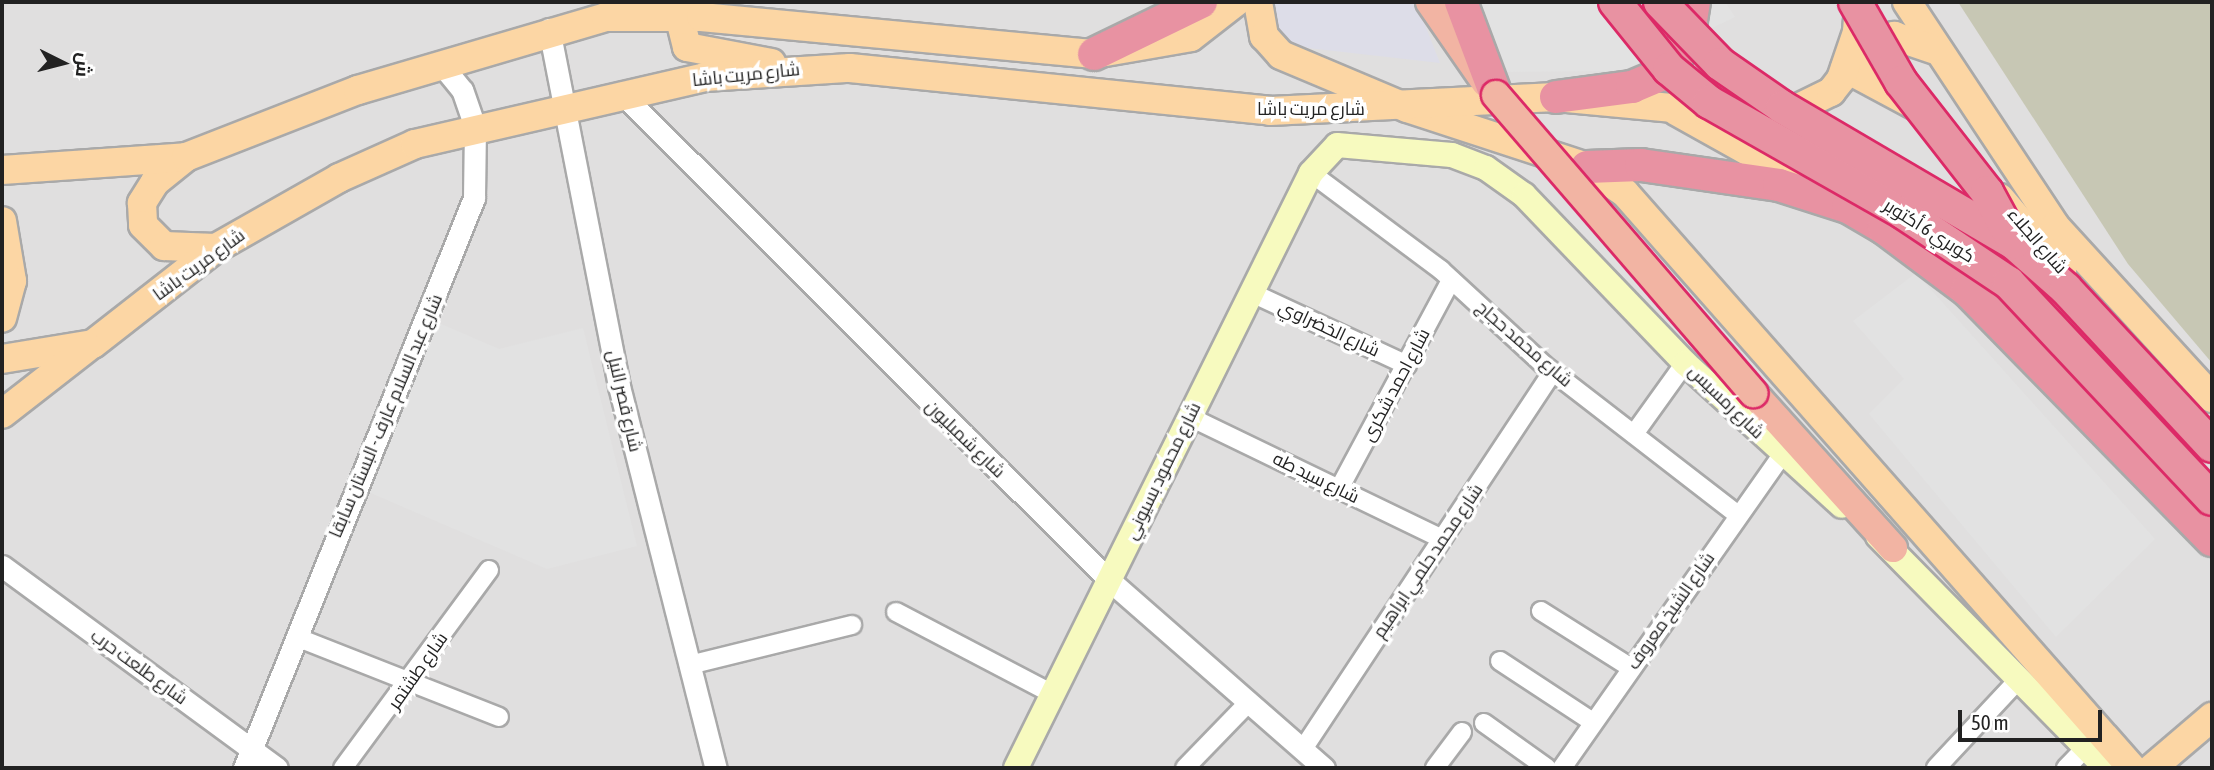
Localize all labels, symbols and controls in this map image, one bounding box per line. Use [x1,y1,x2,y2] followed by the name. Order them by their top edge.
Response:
[28,28,98,98] north arrow
[72,52,96,78] text: ش
[691,59,801,91] street label: شارع مريت باشا
[1257,98,1365,120] street label: شارع مريت باشا
[1879,194,1979,268] street label: كوبري 6 أكتوبر
[2003,204,2071,278] street label: شارع الجلاء
[149,225,249,305] street label: شارع مريت باشا
[325,291,447,541] street label: شارع عبد السلام عارف - البستان سابقا
[1275,296,1383,362] street label: شارع الخضراوي
[1471,296,1577,392] street label: شارع محمد حجاج
[1357,325,1435,445] street label: شارع احمد شكرى
[602,348,646,454] street label: شارع قصر النيل
[1684,361,1768,443] street label: شارع رمسيس
[920,396,1010,482] street label: شارع شمبليون
[1120,399,1206,543] street label: شارع محمود بسيوني
[1269,448,1363,508] street label: شارع سيد طه
[1368,480,1488,642] street label: شارع محمد حلمي ابراهيم
[1622,548,1720,674] street label: شارع الشيخ معروف
[86,625,192,709] street label: شارع طلعت حرب
[384,628,452,714] street label: شارع طشتمر
[1962,696,2106,740] scale bar
[1971,710,2009,734] text: 50 m

